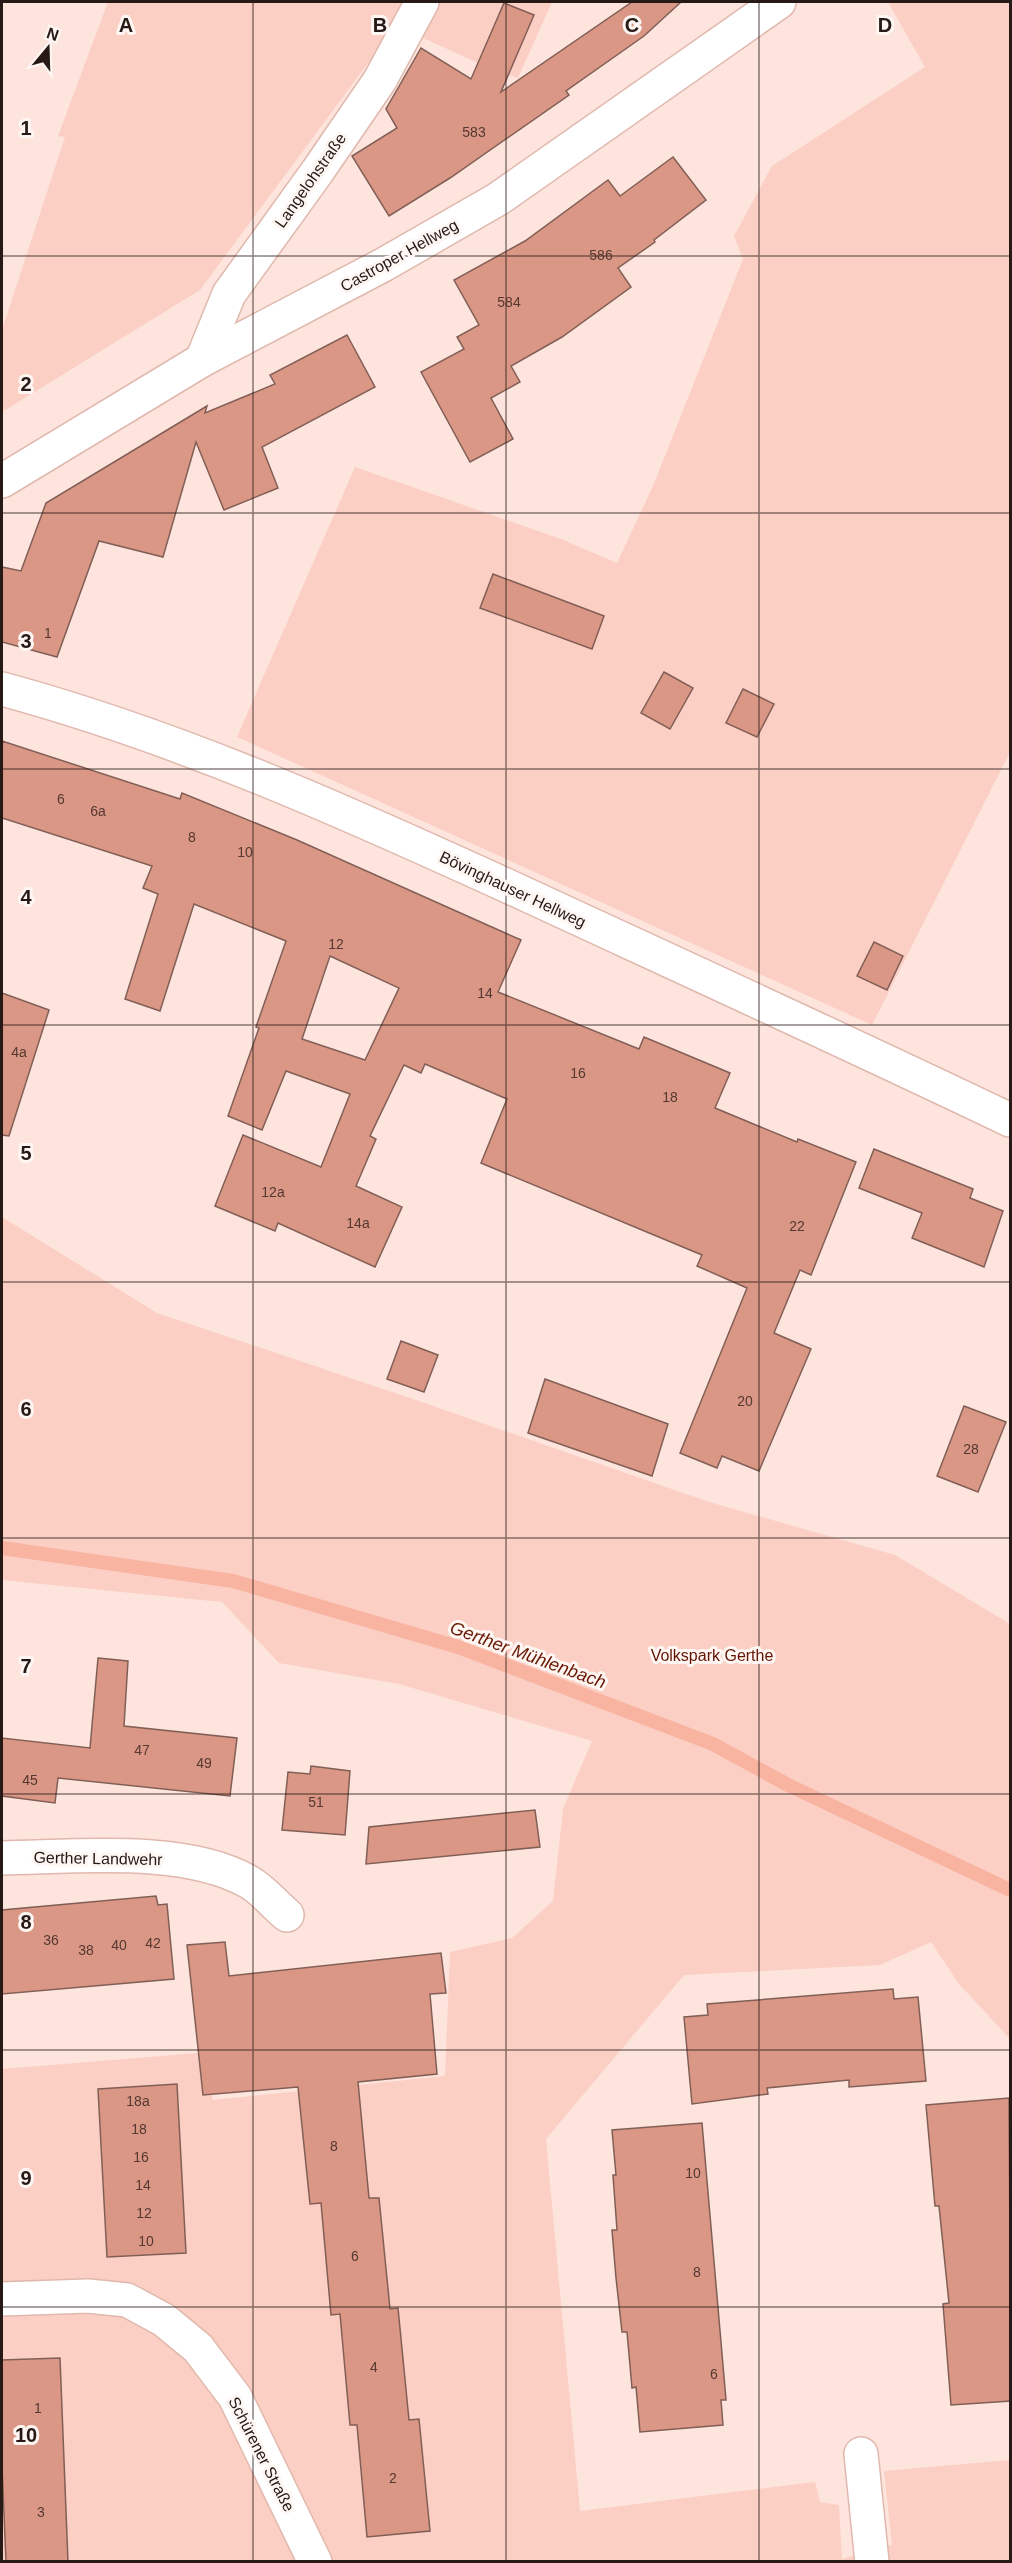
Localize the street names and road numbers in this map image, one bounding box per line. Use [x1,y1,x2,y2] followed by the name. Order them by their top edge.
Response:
[272,130,349,231] street label: Langelohstraße
[338,216,461,295] street label: Castroper Hellweg
[437,848,589,931] street label: Bövinghauser Hellweg
[33,1849,163,1868] street label: Gerther Landwehr
[225,2394,298,2514] street label: Schürener Straße

